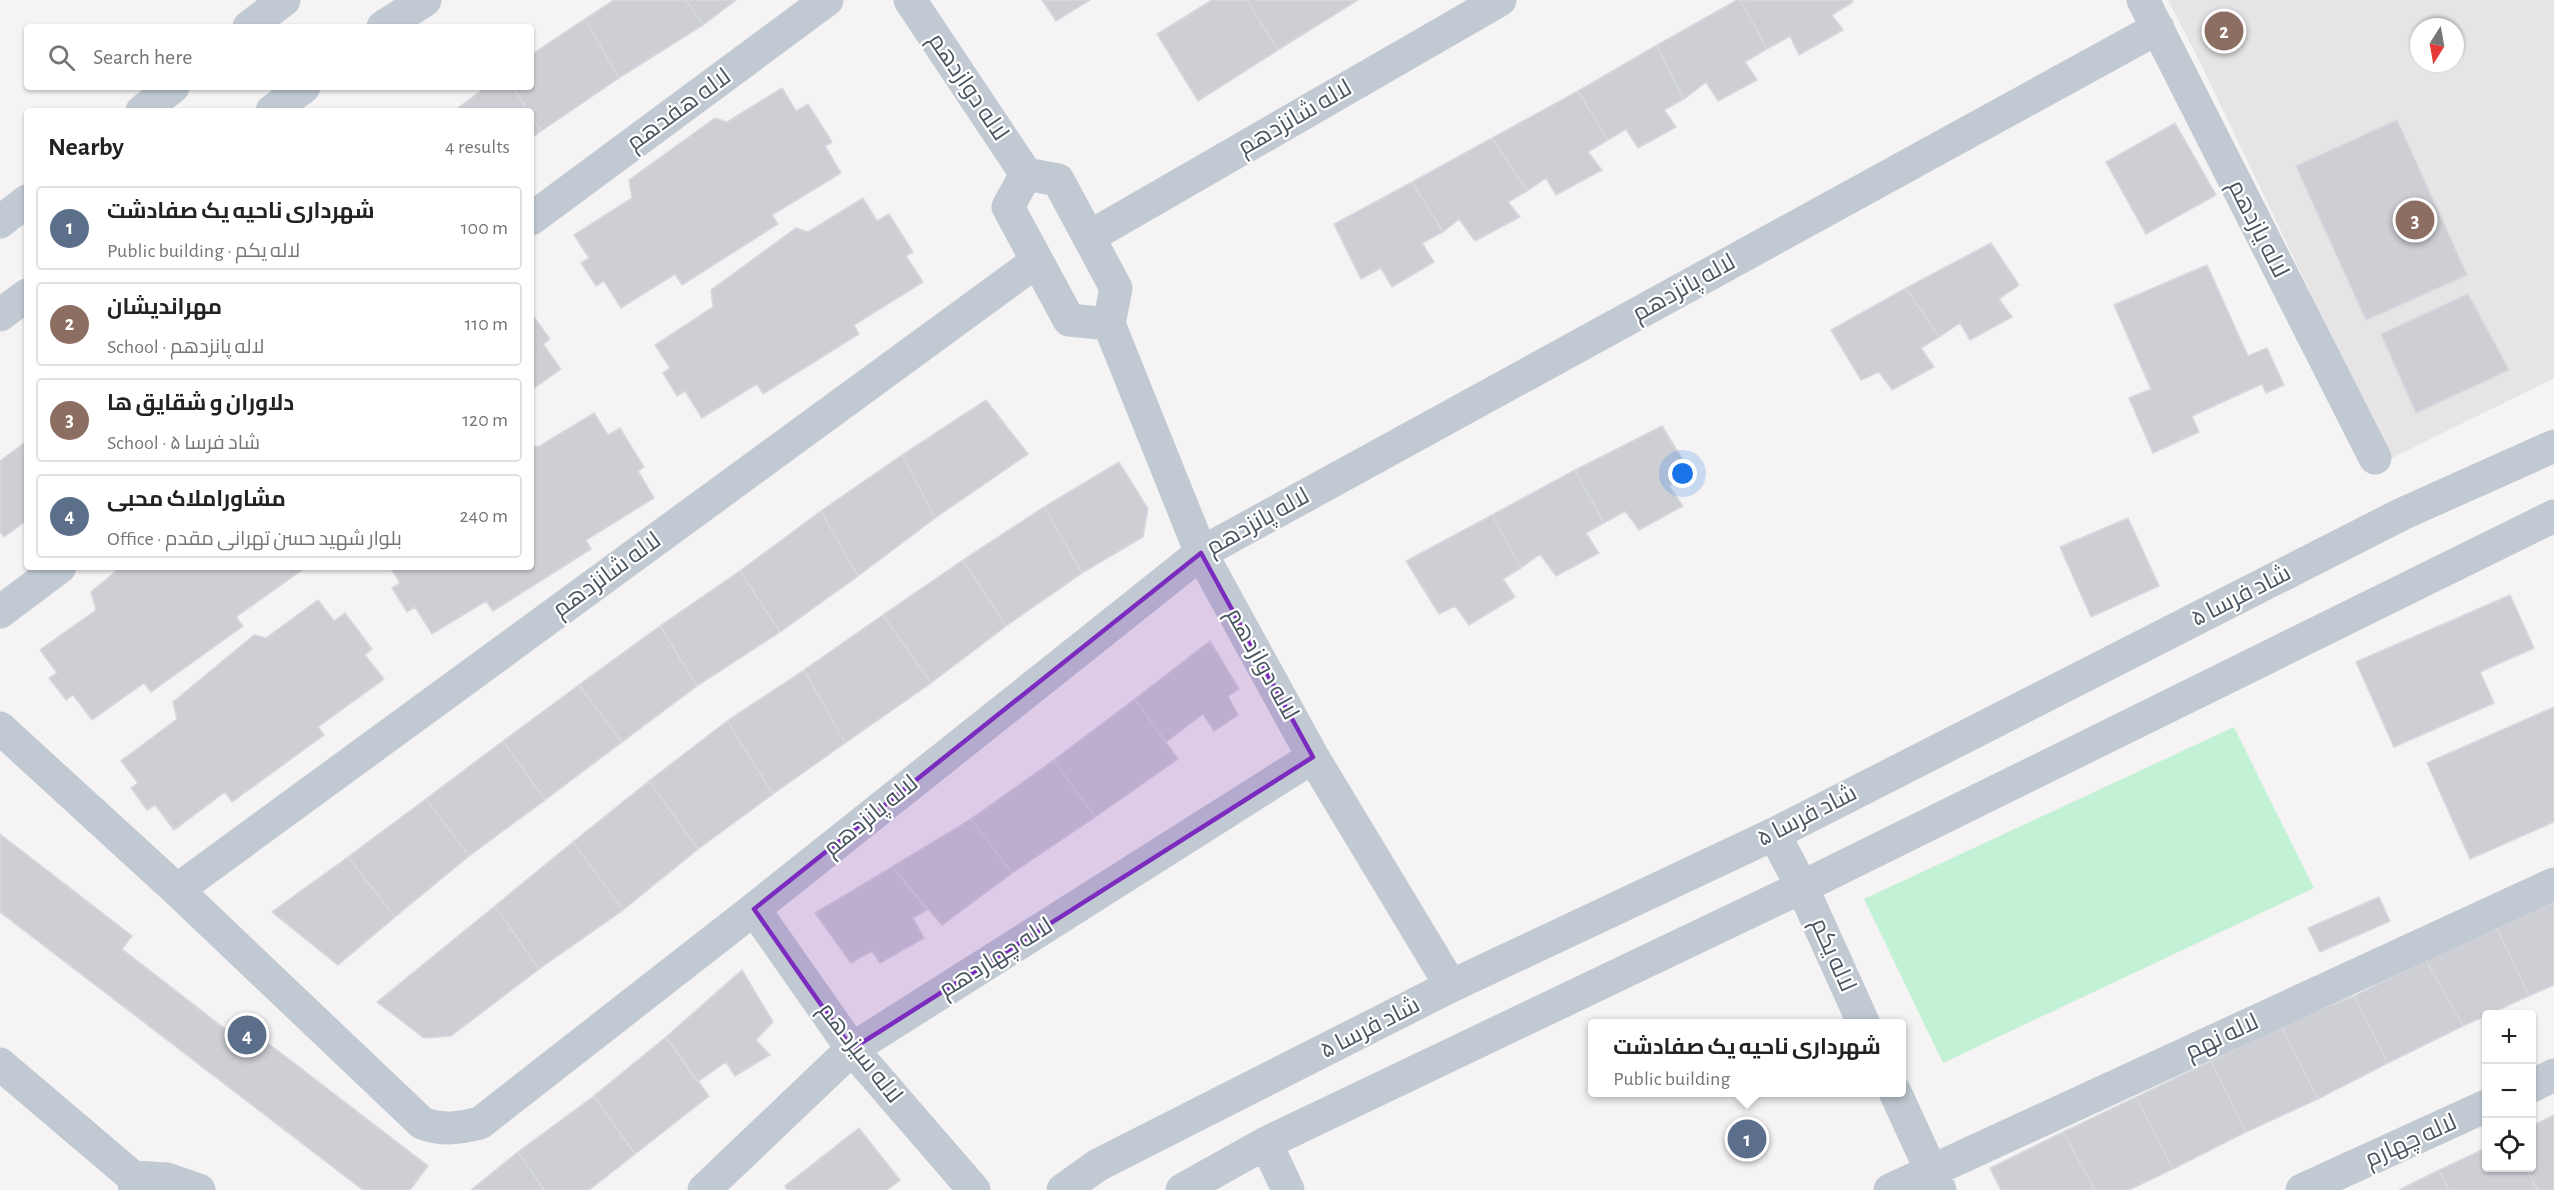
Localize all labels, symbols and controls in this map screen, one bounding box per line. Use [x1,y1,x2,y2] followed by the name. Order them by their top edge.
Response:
[2204,9,2244,54] pin: 2
[2410,18,2464,72] north arrow
[24,24,534,90] search box
[921,29,1013,147] street label: لاله دوازدهم
[45,41,78,74] icon: search
[93,46,192,68] text: Search here
[623,64,737,158] street label: لاله هفدهم
[1234,75,1357,163] street label: لاله شانزدهم
[48,134,124,160] text: Nearby
[445,137,510,157] text: 4 results
[2221,176,2293,283] street label: لاله یازدهم
[2396,198,2434,242] pin: 3
[107,200,374,222] text: شهرداری ناحیه یک صفادشت
[66,218,73,238] text: 1
[461,218,508,238] text: 100 m
[107,241,300,261] text: Public building · لاله یکم
[1629,250,1741,329] street label: لاله پانزدهم
[107,296,222,318] text: مهراندیشان
[65,314,74,334] text: 2
[464,314,508,334] text: 110 m
[107,337,265,357] text: School · لاله پانزدهم
[107,392,294,414] text: دلاوران و شقایق ها
[65,410,74,430] text: 3
[462,410,508,430] text: 120 m
[107,433,260,453] text: School · شاد فرسا ۵
[1668,459,1697,488] your location
[1203,484,1315,563] street label: لاله پانزدهم
[107,488,286,510] text: مشاوراملاک محبی
[64,506,75,526] text: 4
[459,506,508,526] text: 240 m
[548,527,667,624] street label: لاله شانزدهم
[107,529,402,549] text: Office · بلوار شهید حسن تهرانی مقدم
[2187,560,2295,631] street label: شاد فرسا ۵
[1219,604,1303,725] street label: لاله دوازدهم
[819,771,925,863] street label: لاله پانزدهم
[1753,780,1861,851] street label: شاد فرسا ۵
[935,914,1059,1005] street label: لاله چهاردهم
[1803,915,1860,997] street label: لاله یکم
[1316,992,1424,1063] street label: شاد فرسا ۵
[811,998,907,1110] street label: لاله سیزدهم
[2182,1010,2264,1067] street label: لاله نهم
[2482,1010,2536,1172] map controls
[2482,1010,2536,1064] button: +
[228,1012,266,1058] pin: 4
[1588,1019,1906,1097] popup
[1613,1036,1881,1058] text: شهرداری ناحیه یک صفادشت
[2482,1064,2536,1118] button: −
[1613,1069,1730,1089] text: Public building
[2362,1110,2462,1175] street label: لاله چهارم
[1728,1116,1766,1162] pin: 1
[2482,1118,2536,1172] button: locate

